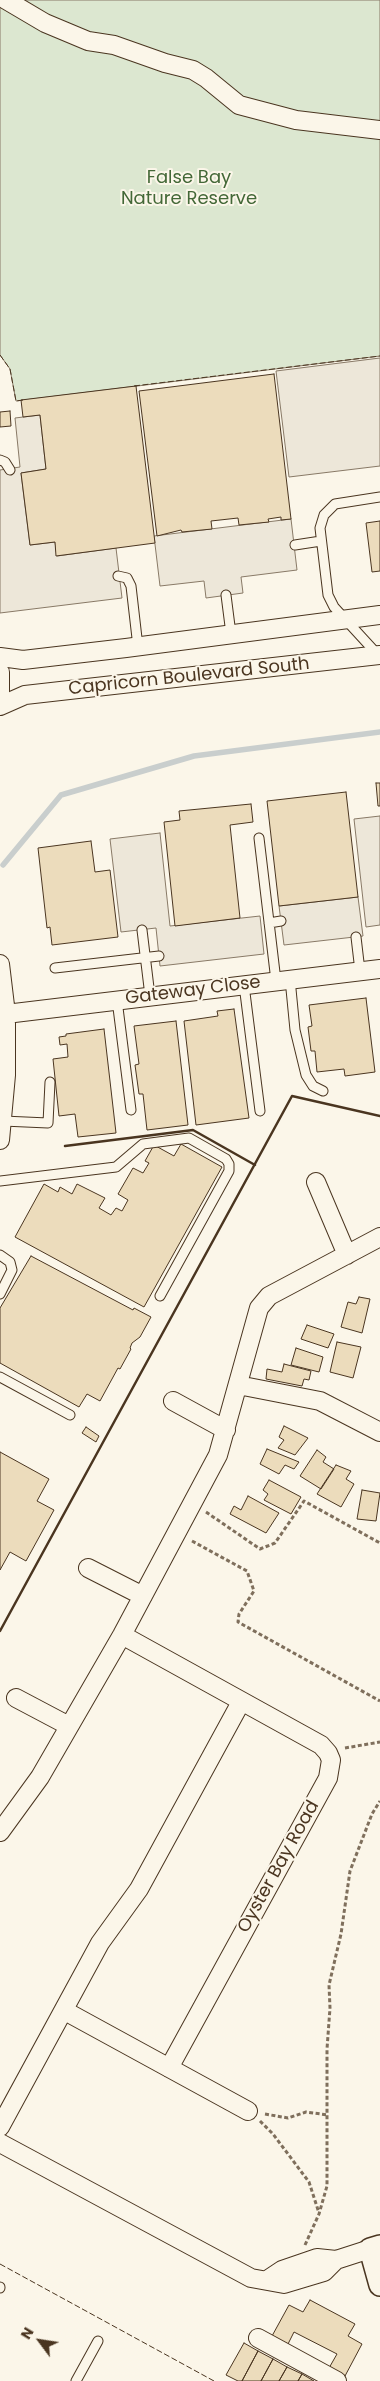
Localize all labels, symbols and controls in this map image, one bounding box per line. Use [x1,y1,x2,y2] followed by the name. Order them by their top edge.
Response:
[121,167,257,210] park label: False Bay Nature Reserve
[67,654,311,700] street label: Capricorn Boulevard South
[124,972,262,1010] street label: Gateway Close
[234,1797,324,1937] street label: Oyster Bay Road
[15,2316,65,2366] north arrow
[16,2324,38,2343] text: N

